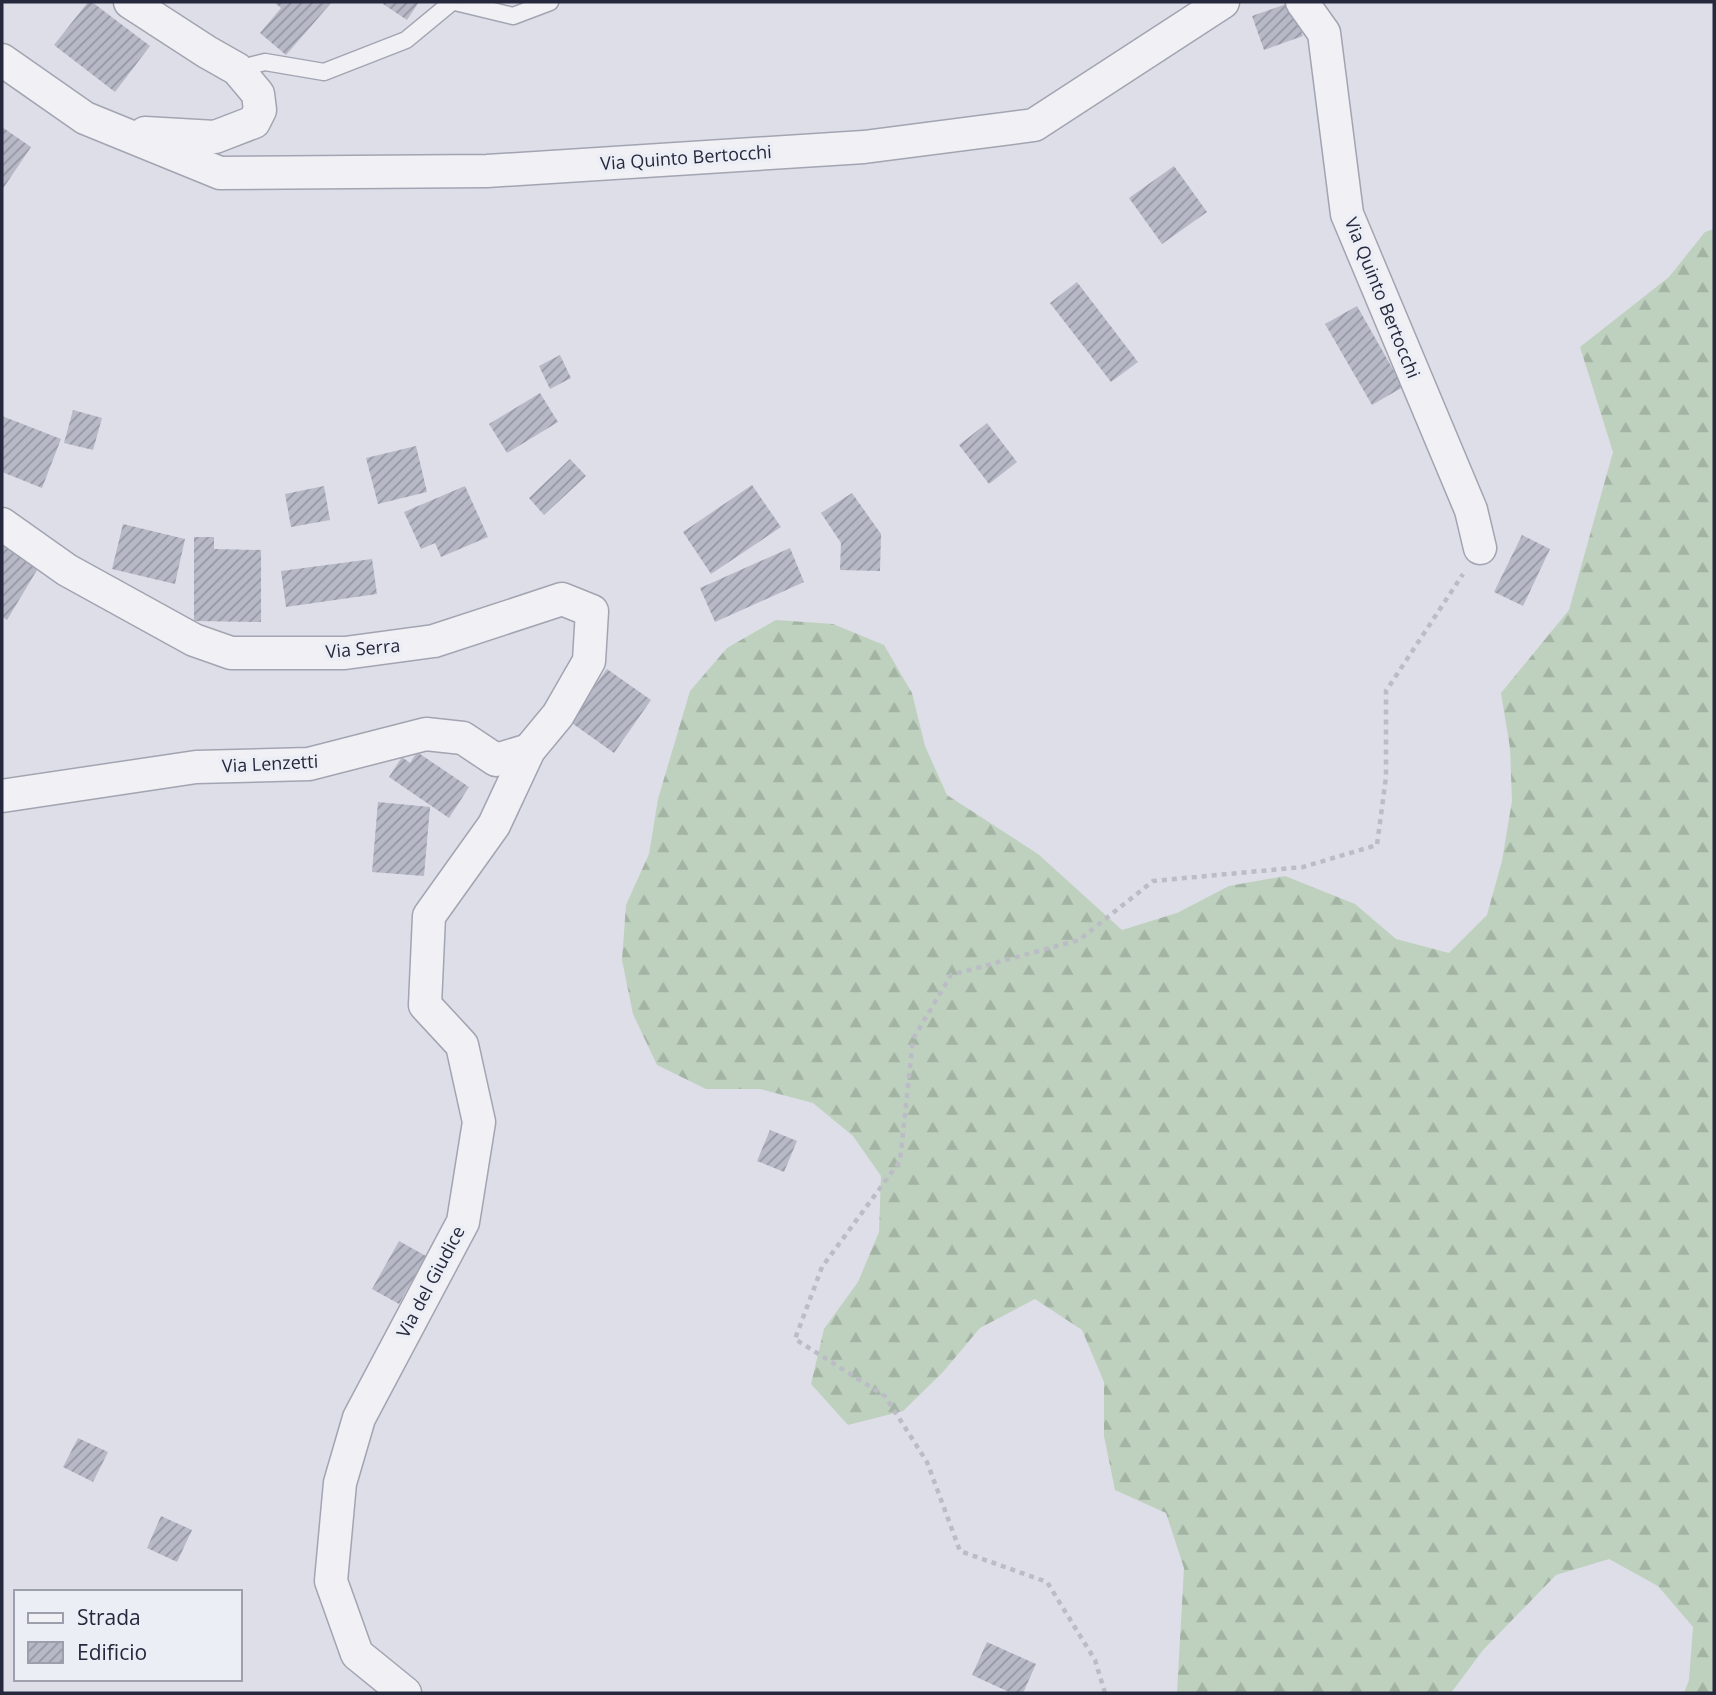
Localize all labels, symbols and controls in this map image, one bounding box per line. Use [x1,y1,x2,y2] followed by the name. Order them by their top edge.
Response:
[599,139,772,175] street label: Via Quinto Bertocchi
[1340,214,1426,382] street label: Via Quinto Bertocchi
[325,633,401,663] street label: Via Serra
[221,748,319,778] street label: Via Lenzetti
[391,1221,470,1342] street label: Via del Giudice
[14,1590,242,1681] legend
[77,1603,141,1631] text: Strada
[77,1638,147,1666] text: Edificio

